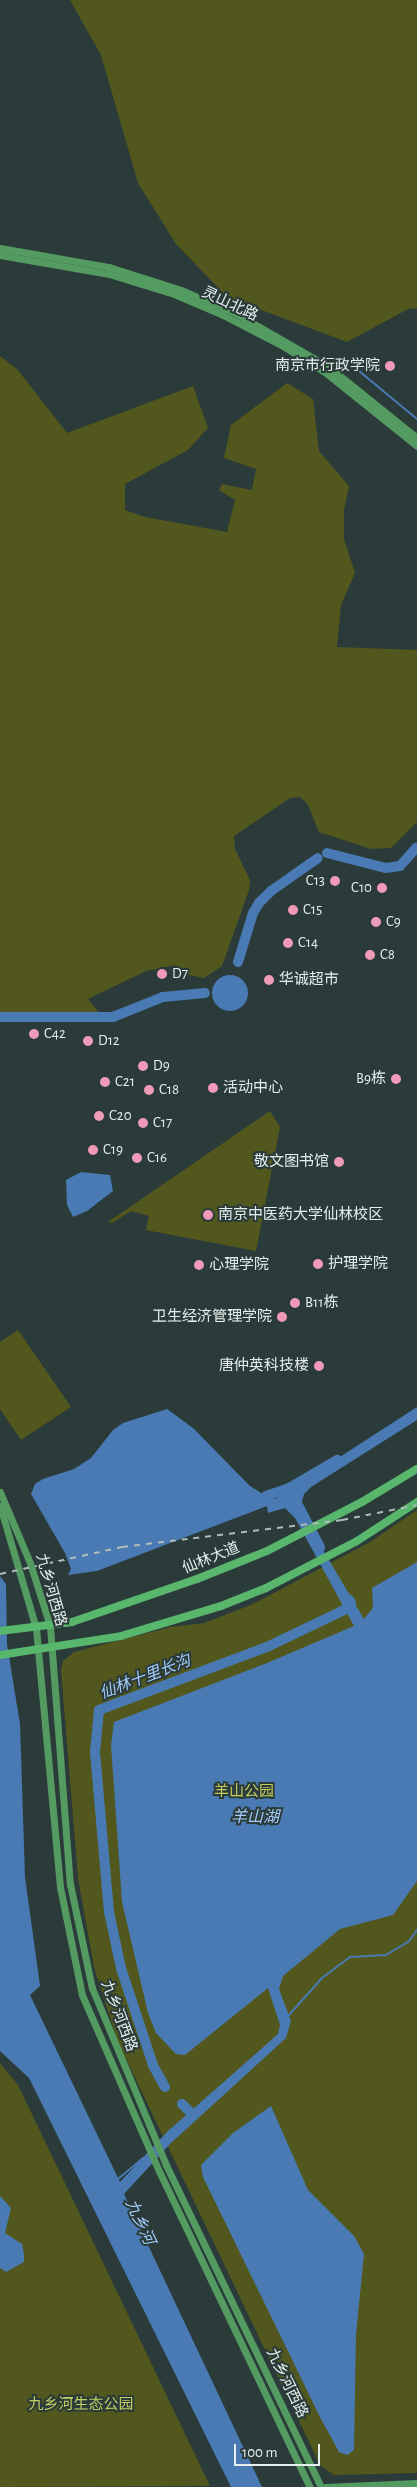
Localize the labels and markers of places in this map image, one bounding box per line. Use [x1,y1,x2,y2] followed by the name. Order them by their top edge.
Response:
[275,357,380,375] place label: 南京市行政学院
[384,360,396,372] marker: 南京市行政学院
[306,872,325,890] place label: C13
[329,875,341,887] marker: C13
[351,879,372,897] place label: C10
[376,882,388,894] marker: C10
[303,901,322,919] place label: C15
[287,904,299,916] marker: C15
[386,913,401,931] place label: C9
[370,916,382,928] marker: C9
[298,934,318,952] place label: C14
[282,937,294,949] marker: C14
[380,946,395,964] place label: C8
[364,949,376,961] marker: C8
[172,965,188,983] place label: D7
[156,968,168,980] marker: D7
[279,971,339,989] place label: 华诚超市
[263,974,275,986] marker: 华诚超市
[44,1025,66,1043] place label: C42
[28,1028,40,1040] marker: C42
[98,1032,120,1050] place label: D12
[82,1035,94,1047] marker: D12
[153,1057,170,1075] place label: D9
[137,1060,149,1072] marker: D9
[356,1070,386,1088] place label: B9栋
[115,1073,135,1091] place label: C21
[390,1073,402,1085] marker: B9栋
[99,1076,111,1088] marker: C21
[223,1079,283,1097] place label: 活动中心
[159,1081,179,1099] place label: C18
[207,1082,219,1094] marker: 活动中心
[143,1084,155,1096] marker: C18
[109,1107,132,1125] place label: C20
[93,1110,105,1122] marker: C20
[153,1114,172,1132] place label: C17
[137,1117,149,1129] marker: C17
[103,1141,123,1159] place label: C19
[87,1144,99,1156] marker: C19
[147,1149,167,1167] place label: C16
[131,1152,143,1164] marker: C16
[254,1153,329,1171] place label: 敬文图书馆
[333,1156,345,1168] marker: 敬文图书馆
[218,1206,383,1224] place label: 南京中医药大学仙林校区
[202,1209,214,1221] marker: 南京中医药大学仙林校区
[328,1255,388,1273] place label: 护理学院
[209,1256,269,1274] place label: 心理学院
[312,1258,324,1270] marker: 护理学院
[193,1259,205,1271] marker: 心理学院
[305,1294,338,1312] place label: B11栋
[289,1297,301,1309] marker: B11栋
[152,1308,272,1326] place label: 卫生经济管理学院
[276,1311,288,1323] marker: 卫生经济管理学院
[219,1357,309,1375] place label: 唐仲英科技楼
[313,1360,325,1372] marker: 唐仲英科技楼

